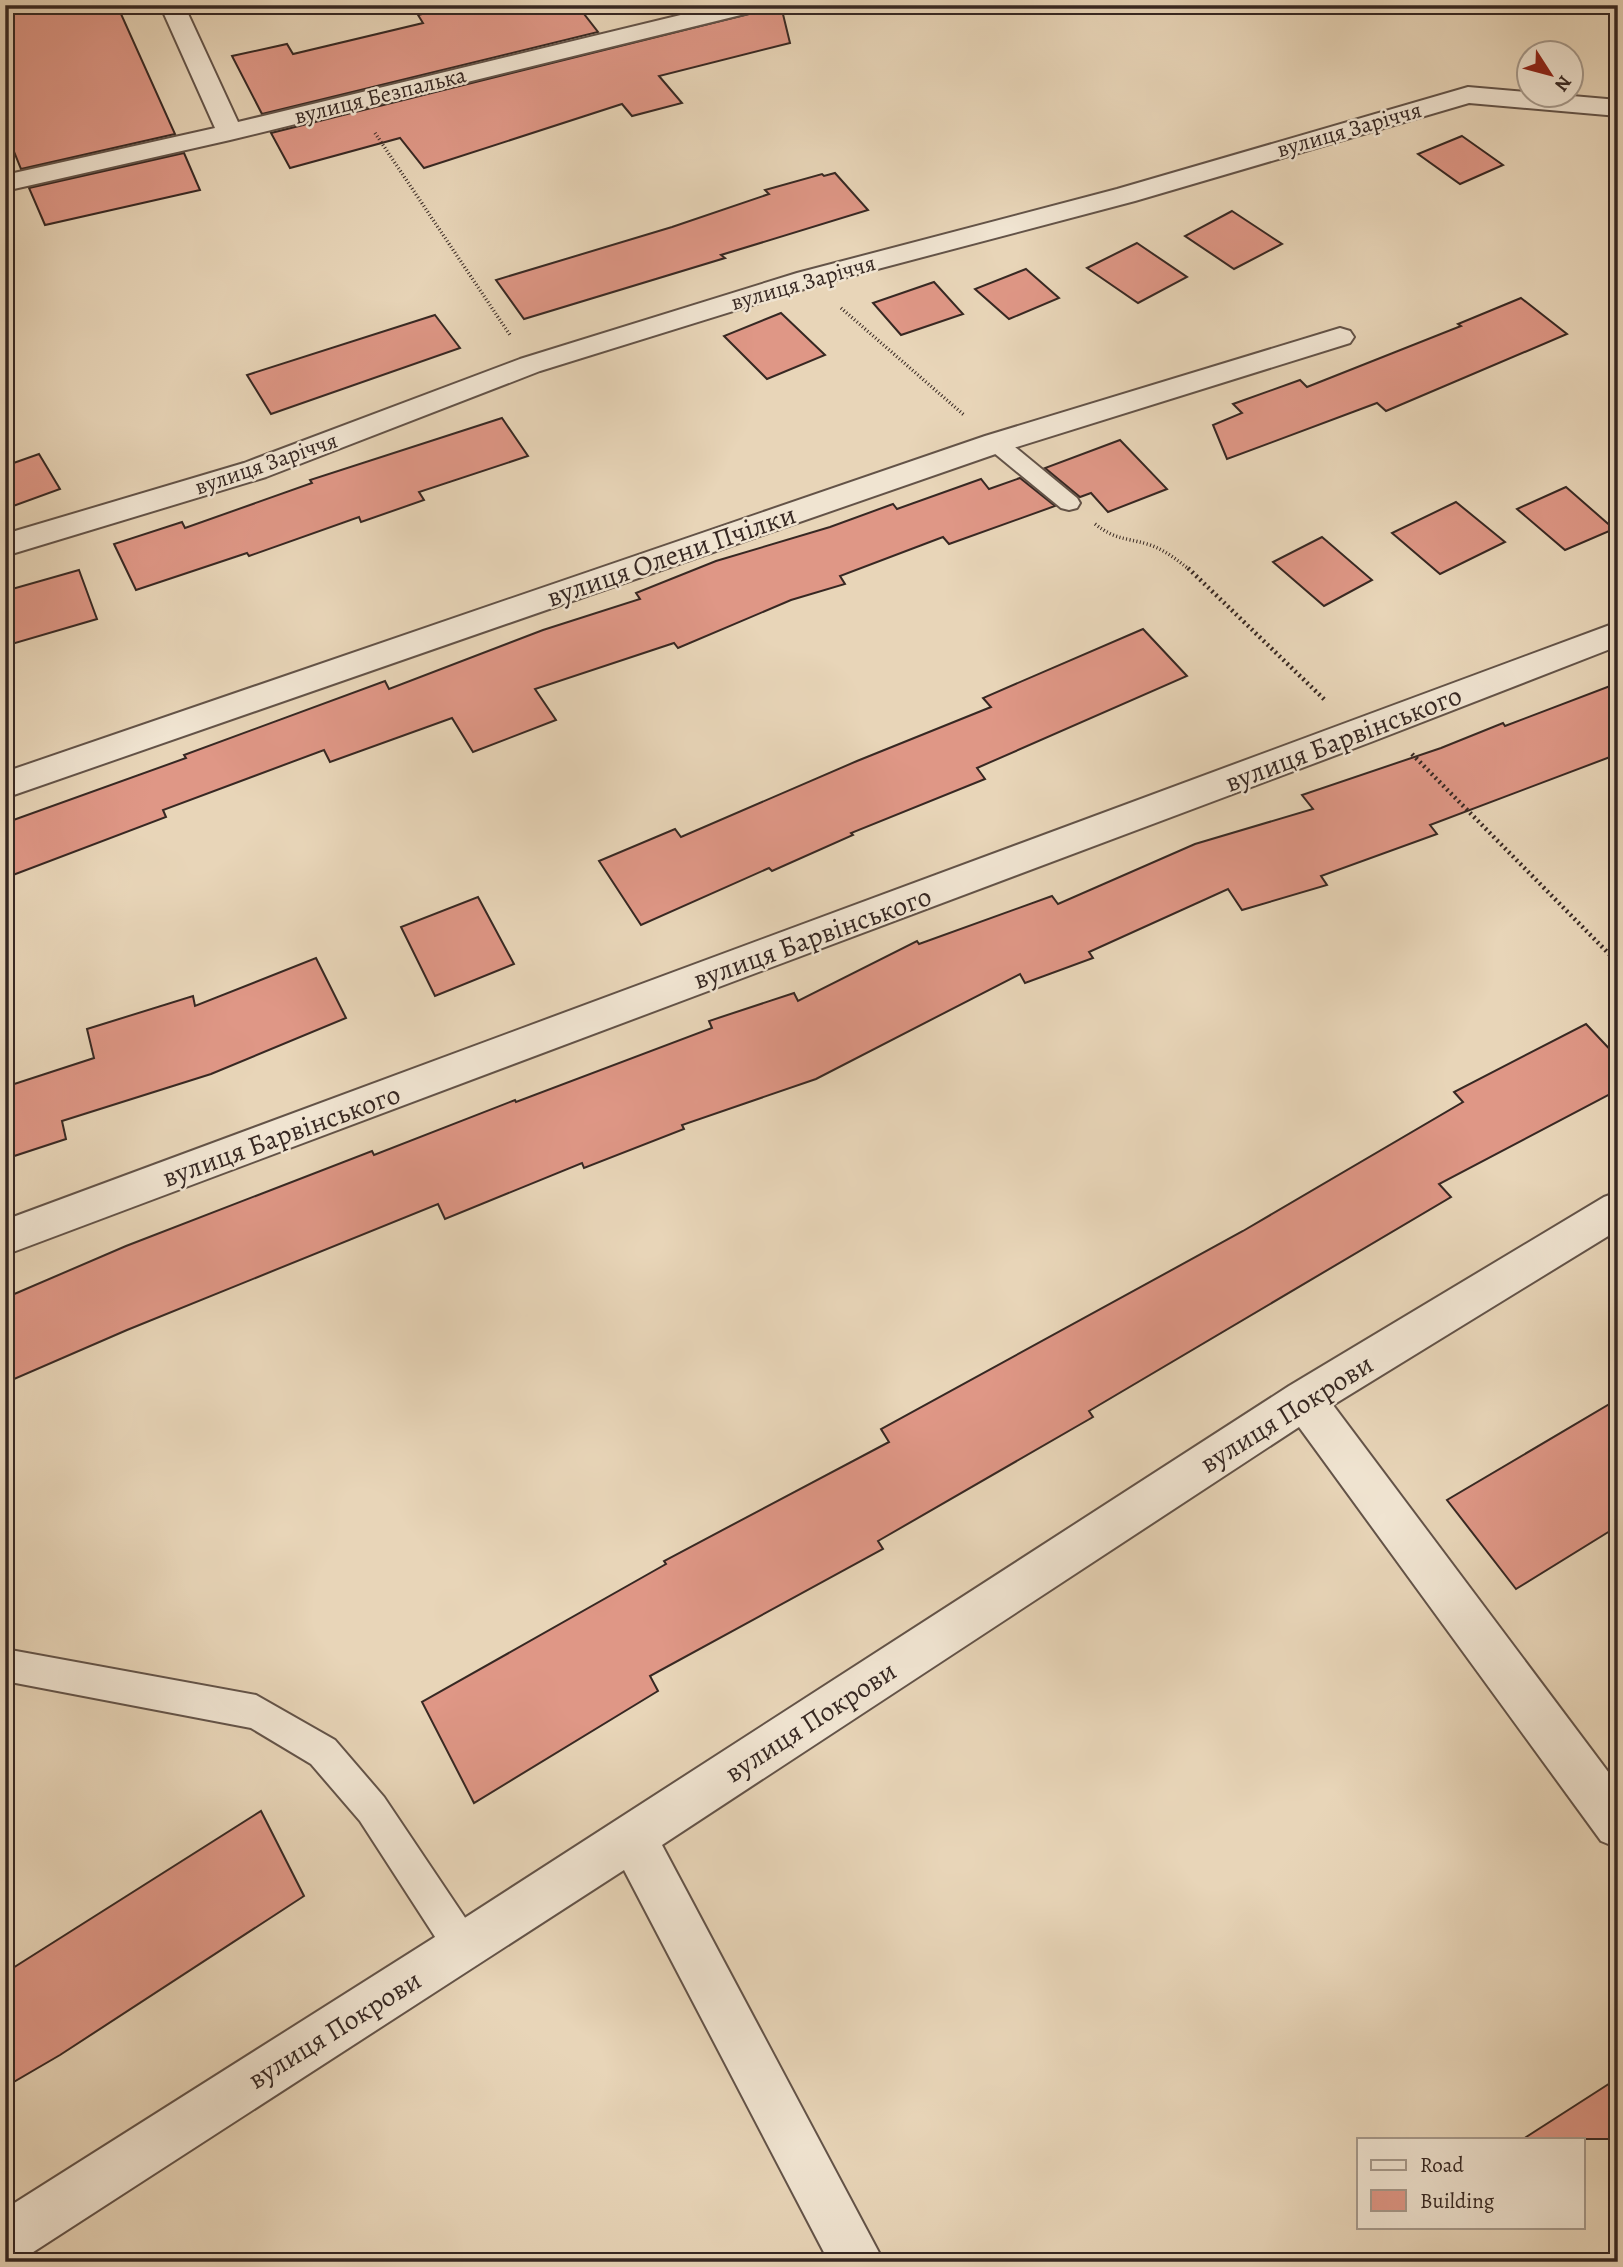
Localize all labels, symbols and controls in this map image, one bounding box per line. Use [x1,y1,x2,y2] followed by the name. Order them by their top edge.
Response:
[1514,38,1584,108] north arrow
[291,59,470,132] street label: вулиця Безпалька
[1548,70,1578,97] text: N
[1273,94,1425,165] street label: вулиця Заріччя
[727,247,879,318] street label: вулиця Заріччя
[191,425,342,502] street label: вулиця Заріччя
[542,495,801,616] street label: вулиця Олени Пчілки
[1219,676,1467,802] street label: вулиця Барвінського
[688,877,937,999] street label: вулиця Барвінського
[157,1075,406,1197] street label: вулиця Барвінського
[1193,1345,1380,1482] street label: вулиця Покрови
[717,1652,904,1792] street label: вулиця Покрови
[241,1961,428,2098] street label: вулиця Покрови
[1357,2138,1584,2228] legend
[1420,2151,1464,2179] text: Road
[1420,2187,1495,2215] text: Building

